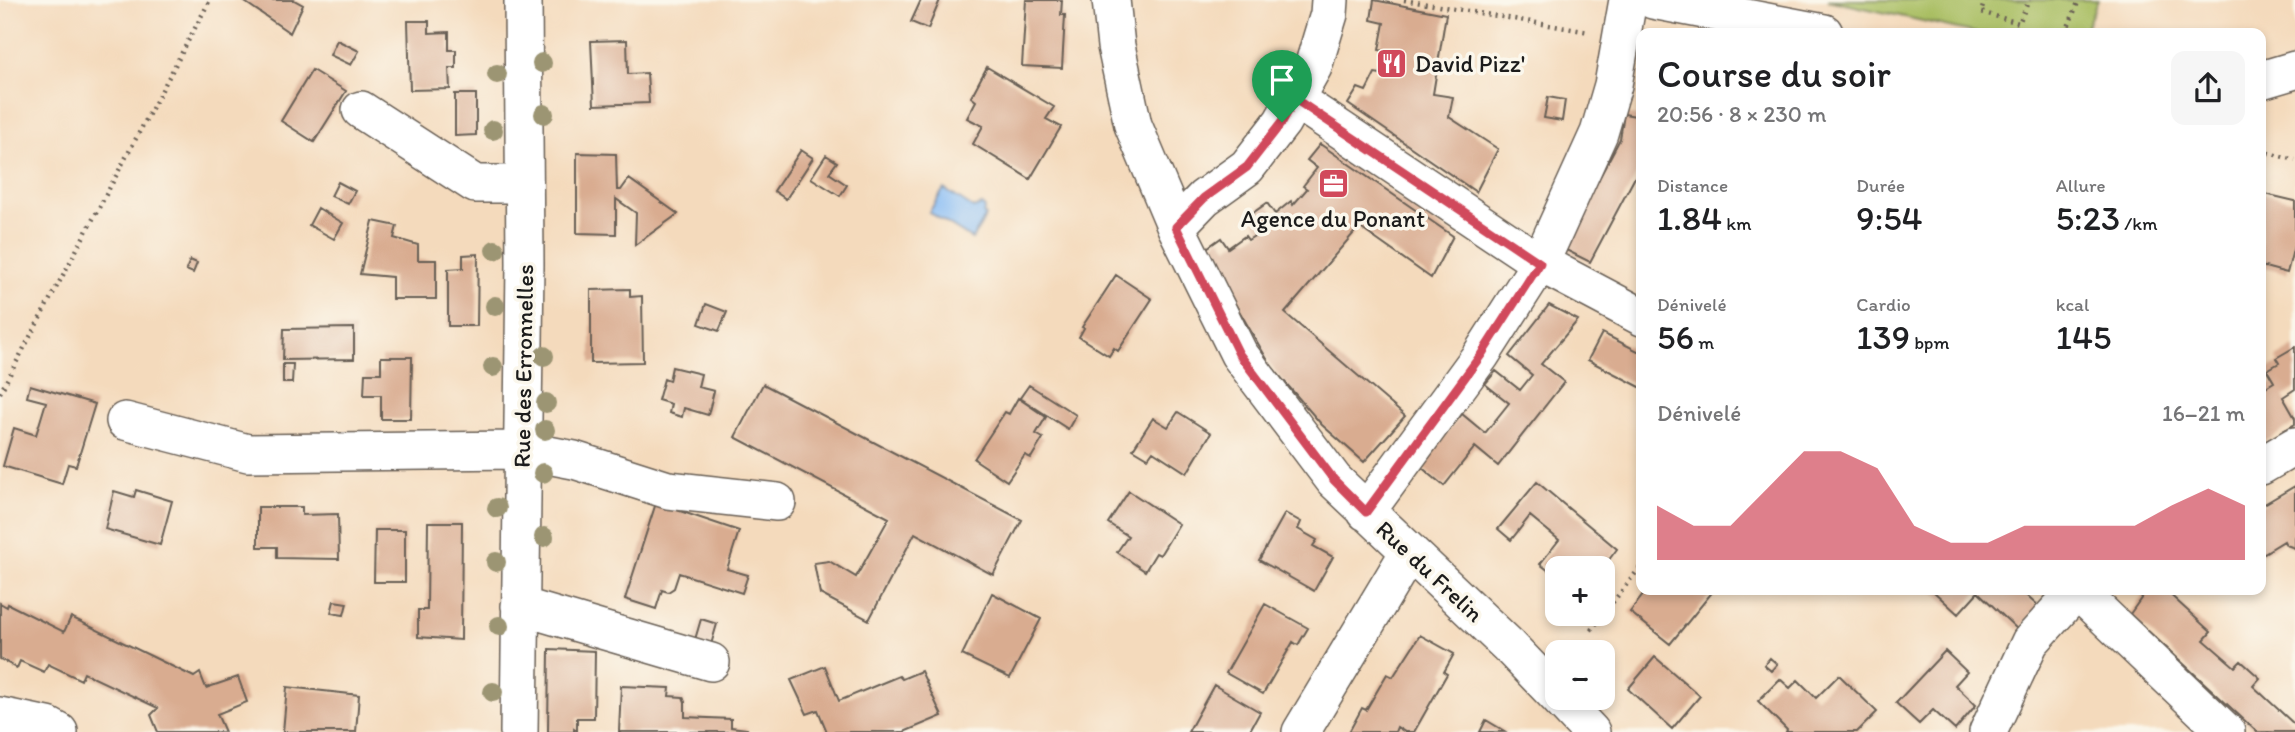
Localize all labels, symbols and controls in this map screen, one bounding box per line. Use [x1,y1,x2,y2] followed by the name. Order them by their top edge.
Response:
[1375,46,1409,80] restaurant icon: David Pizz'
[1415,49,1525,78] place label: David Pizz'
[1252,50,1312,122] pin
[1657,51,1891,97] text: Course du soir
[2171,51,2245,125] button: share
[1263,61,1301,99] icon: arrive
[1657,100,1827,128] text: 20:56 · 8 × 230 m
[1316,167,1350,201] office icon: Agence du Ponant
[1657,174,1728,197] text: Distance
[1856,174,1905,197] text: Durée
[2056,174,2106,197] text: Allure
[1657,197,1722,239] text: 1.84
[1856,197,1923,239] text: 9:54
[2056,197,2120,239] text: 5:23
[1241,204,1425,233] place label: Agence du Ponant
[1722,212,1751,235] text: km
[2120,212,2158,235] text: /km
[507,264,539,468] street label: Rue des Erronnelles
[1657,293,1727,316] text: Dénivelé
[1856,293,1911,316] text: Cardio
[2056,293,2089,316] text: kcal
[1657,316,1694,358] text: 56
[1856,316,1910,358] text: 139
[2056,316,2111,358] text: 145
[1694,331,1714,354] text: m
[1910,331,1949,354] text: bpm
[1657,399,1741,427] text: Dénivelé
[2162,399,2245,427] text: 16–21 m
[1370,514,1490,628] street label: Rue du Frelin
[1545,556,1615,710] map controls
[1545,556,1615,626] button: +
[1545,640,1615,710] button: −

